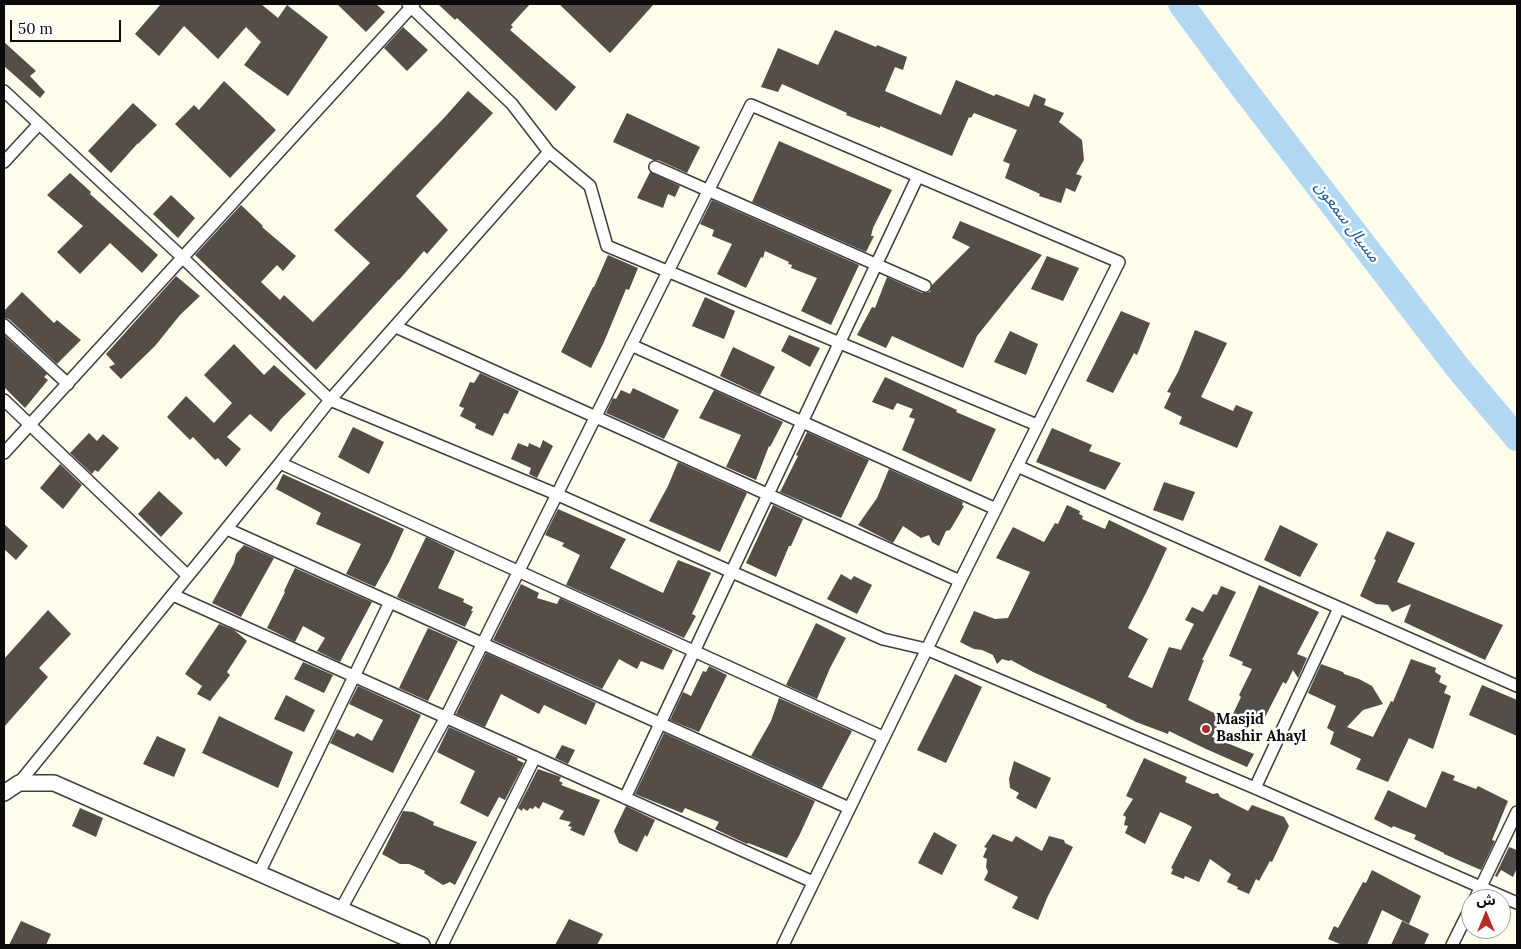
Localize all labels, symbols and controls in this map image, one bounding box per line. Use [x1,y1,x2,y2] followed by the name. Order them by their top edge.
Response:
[12,10,124,42] scale bar
[18,19,53,38] text: 50 m
[1310,178,1384,266] water label: مسيال سمعون
[1216,711,1306,746] place label: Masjid Bashir Ahayl
[1200,723,1212,735] marker: Masjid Bashir Ahayl
[1461,889,1511,939] north arrow
[1476,891,1496,909] text: ش

